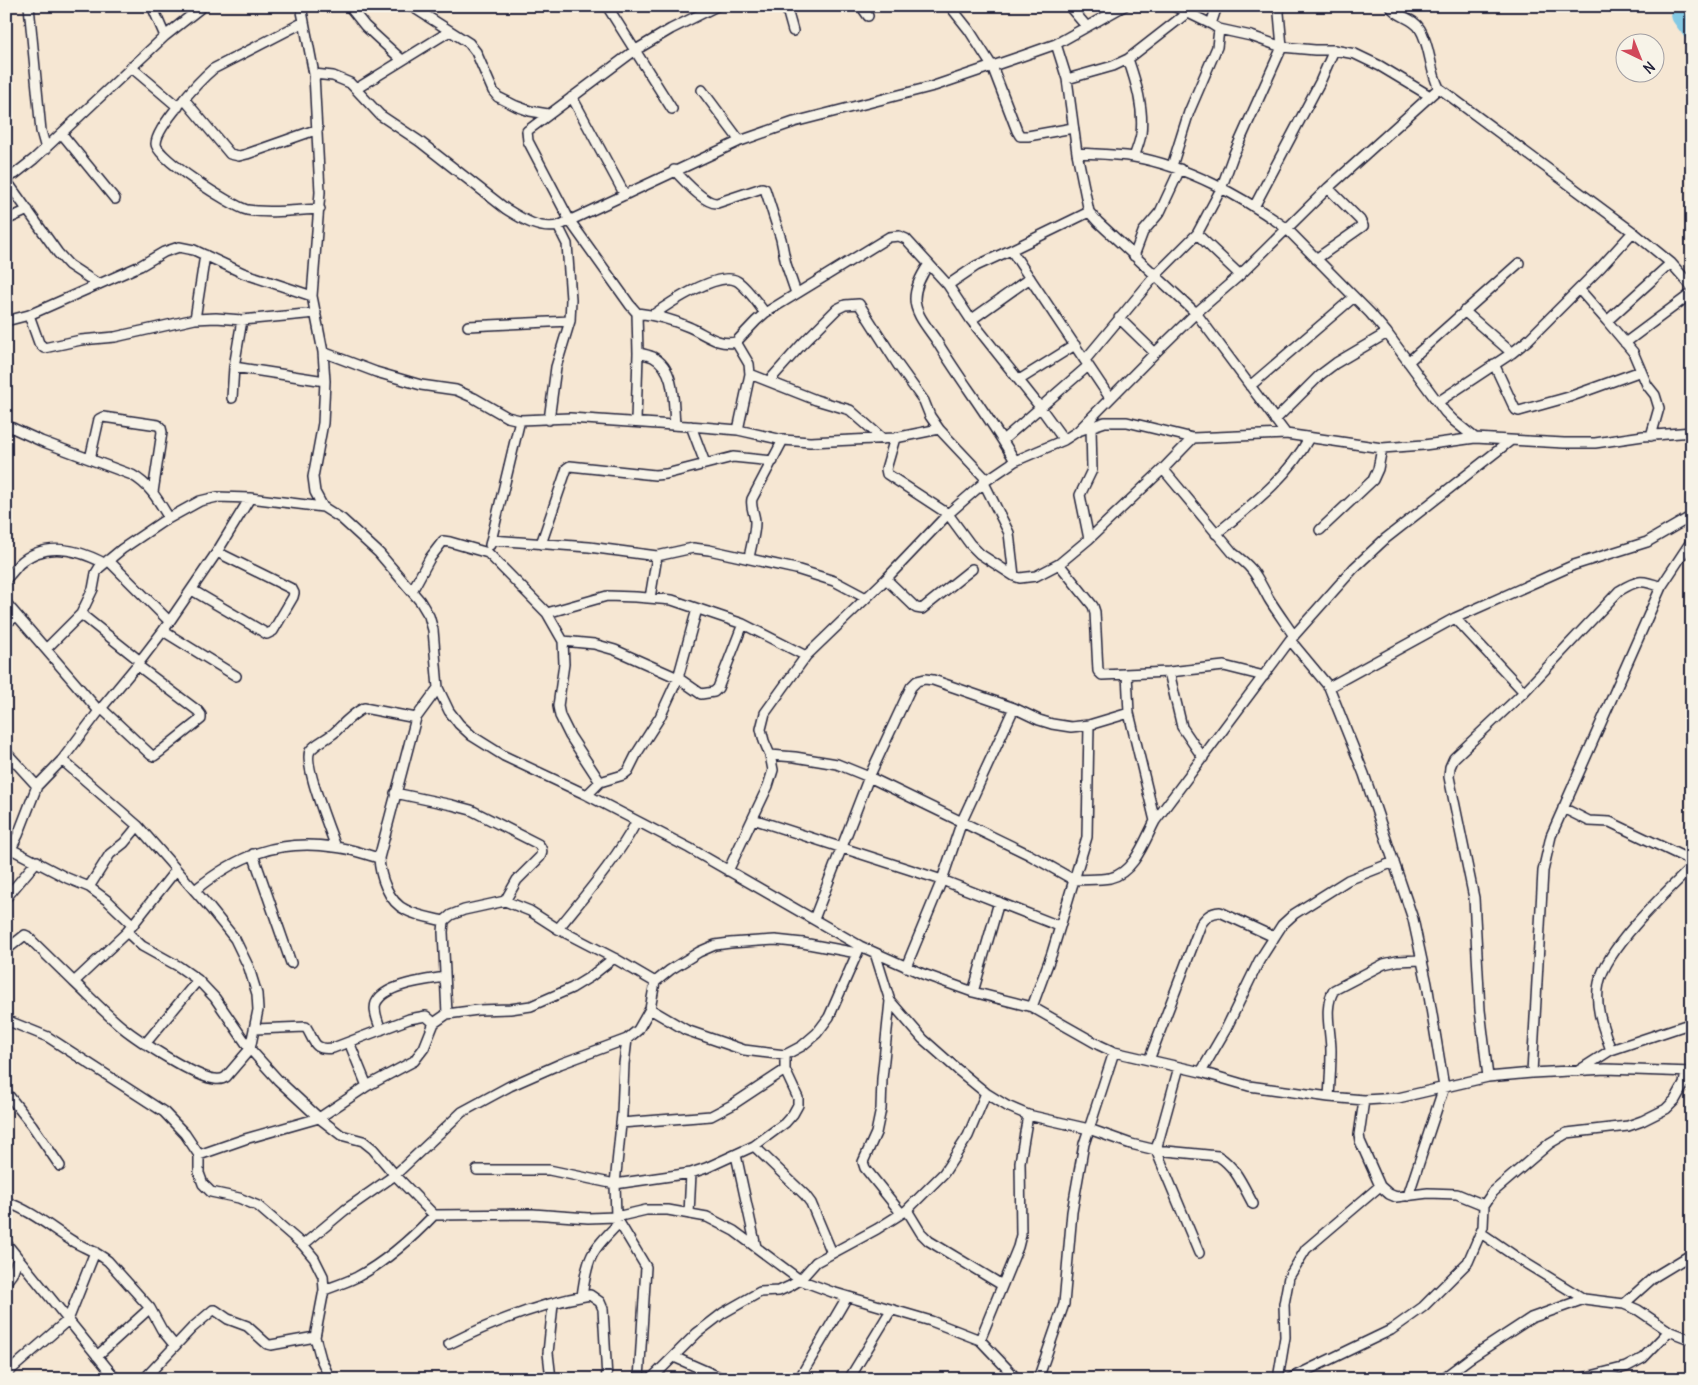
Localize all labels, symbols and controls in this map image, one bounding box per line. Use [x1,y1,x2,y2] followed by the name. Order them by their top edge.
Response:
[1616,32,1666,82] north arrow
[1639,58,1659,77] text: N

